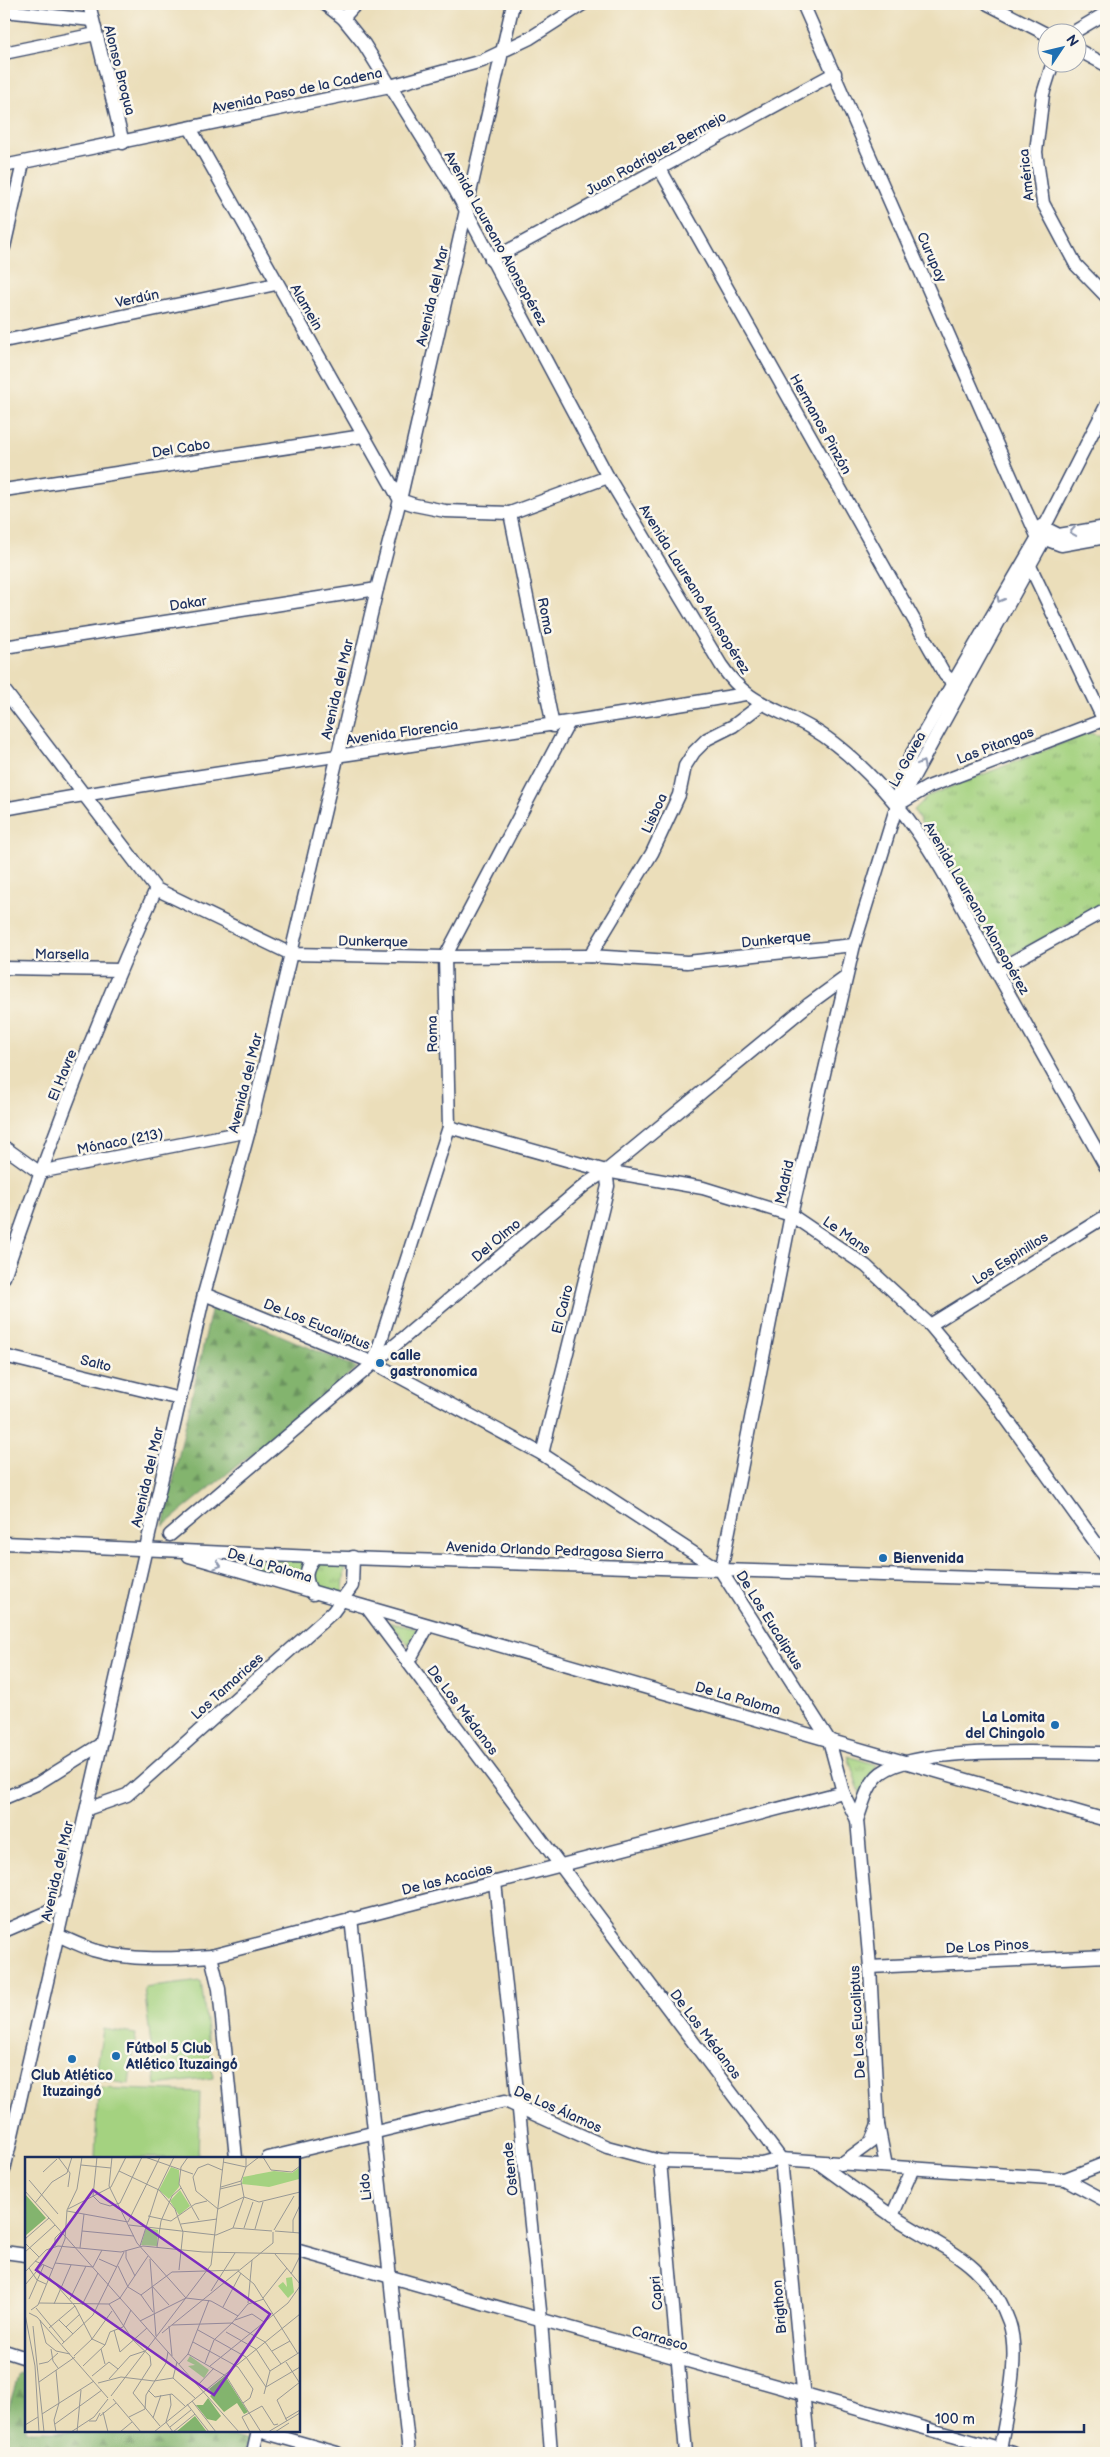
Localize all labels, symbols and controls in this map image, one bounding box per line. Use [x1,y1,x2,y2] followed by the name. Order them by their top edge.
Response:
[1038,22,1088,72] north arrow
[100,23,139,117] street label: Alonso Broqua
[1062,32,1082,50] text: N
[210,64,384,117] street label: Avenida Paso de la Cadena
[583,108,729,199] street label: Juan Rodríguez Bermejo
[440,148,551,329] street label: Avenida Laureano Alonsopérez
[1015,148,1038,202] street label: América
[913,230,950,285] street label: Curupay
[413,243,452,348] street label: Avenida del Mar
[287,281,327,333] street label: Alamein
[114,286,161,311] street label: Verdún
[786,371,855,477] street label: Hermanos Pinzón
[151,435,212,461] street label: Del Cabo
[635,501,754,677] street label: Avenida Laureano Alonsopérez
[1069,527,1078,537] one-way arrow
[168,592,209,615] street label: Dakar
[996,594,1006,603] one-way arrow
[534,596,557,636] street label: Roma
[318,636,357,741] street label: Avenida del Mar
[345,716,459,749] street label: Avenida Florencia
[954,723,1036,768] street label: Las Pitangas
[885,729,930,790] street label: La Gavea
[916,760,926,769] one-way arrow
[638,791,671,836] street label: Lisboa
[920,819,1033,998] street label: Avenida Laureano Alonsopérez
[740,927,812,952] street label: Dunkerque
[338,932,408,951] street label: Dunkerque
[35,946,89,963] street label: Marsella
[424,1015,441,1053] street label: Roma
[225,1031,266,1135] street label: Avenida del Mar
[44,1047,80,1103] street label: El Havre
[76,1125,165,1158] street label: Mónaco (213)
[771,1159,798,1206] street label: Madrid
[819,1213,874,1258] street label: Le Mans
[468,1215,524,1266] street label: Del Olmo
[969,1228,1051,1288] street label: Los Espinillos
[548,1283,577,1335] street label: El Cairo
[261,1295,373,1354] street label: De Los Eucaliptus
[390,1347,478,1380] place label: calle gastronomica
[79,1351,113,1376] street label: Salto
[374,1357,386,1369] marker: calle gastronomica
[128,1424,167,1529] street label: Avenida del Mar
[446,1538,664,1563] street label: Avenida Orlando Pedragosa Sierra
[225,1544,315,1587] street label: De La Paloma
[893,1550,964,1567] place label: Bienvenida
[877,1552,889,1564] marker: Bienvenida
[213,1559,221,1569] one-way arrow
[732,1568,807,1673] street label: De Los Eucaliptus
[188,1649,267,1723] street label: Los Tamarices
[423,1662,502,1758] street label: De Los Médanos
[693,1678,783,1719] street label: De La Paloma
[965,1709,1045,1742] place label: La Lomita del Chingolo
[1049,1719,1061,1731] marker: La Lomita del Chingolo
[38,1818,77,1923] street label: Avenida del Mar
[400,1860,494,1899] street label: De las Acacias
[945,1936,1029,1957] street label: De Los Pinos
[846,1965,869,2079] street label: De Los Eucaliptus
[666,1986,745,2082] street label: De Los Médanos
[125,2040,238,2073] place label: Fútbol 5 Club Atlético Ituzaingó
[110,2050,122,2062] marker: Fútbol 5 Club Atlético Ituzaingó
[66,2053,78,2065] marker: Club Atlético Ituzaingó
[31,2067,113,2100] place label: Club Atlético Ituzaingó
[511,2082,605,2136] street label: De Los Álamos
[499,2141,522,2197] street label: Ostende
[25,2157,300,2432] inset map
[356,2172,375,2201] street label: Lido
[647,2275,666,2311] street label: Capri
[769,2279,790,2335] street label: Brigthon
[630,2322,690,2355] street label: Carrasco
[928,2402,1084,2434] scale bar
[935,2410,975,2429] text: 100 m

